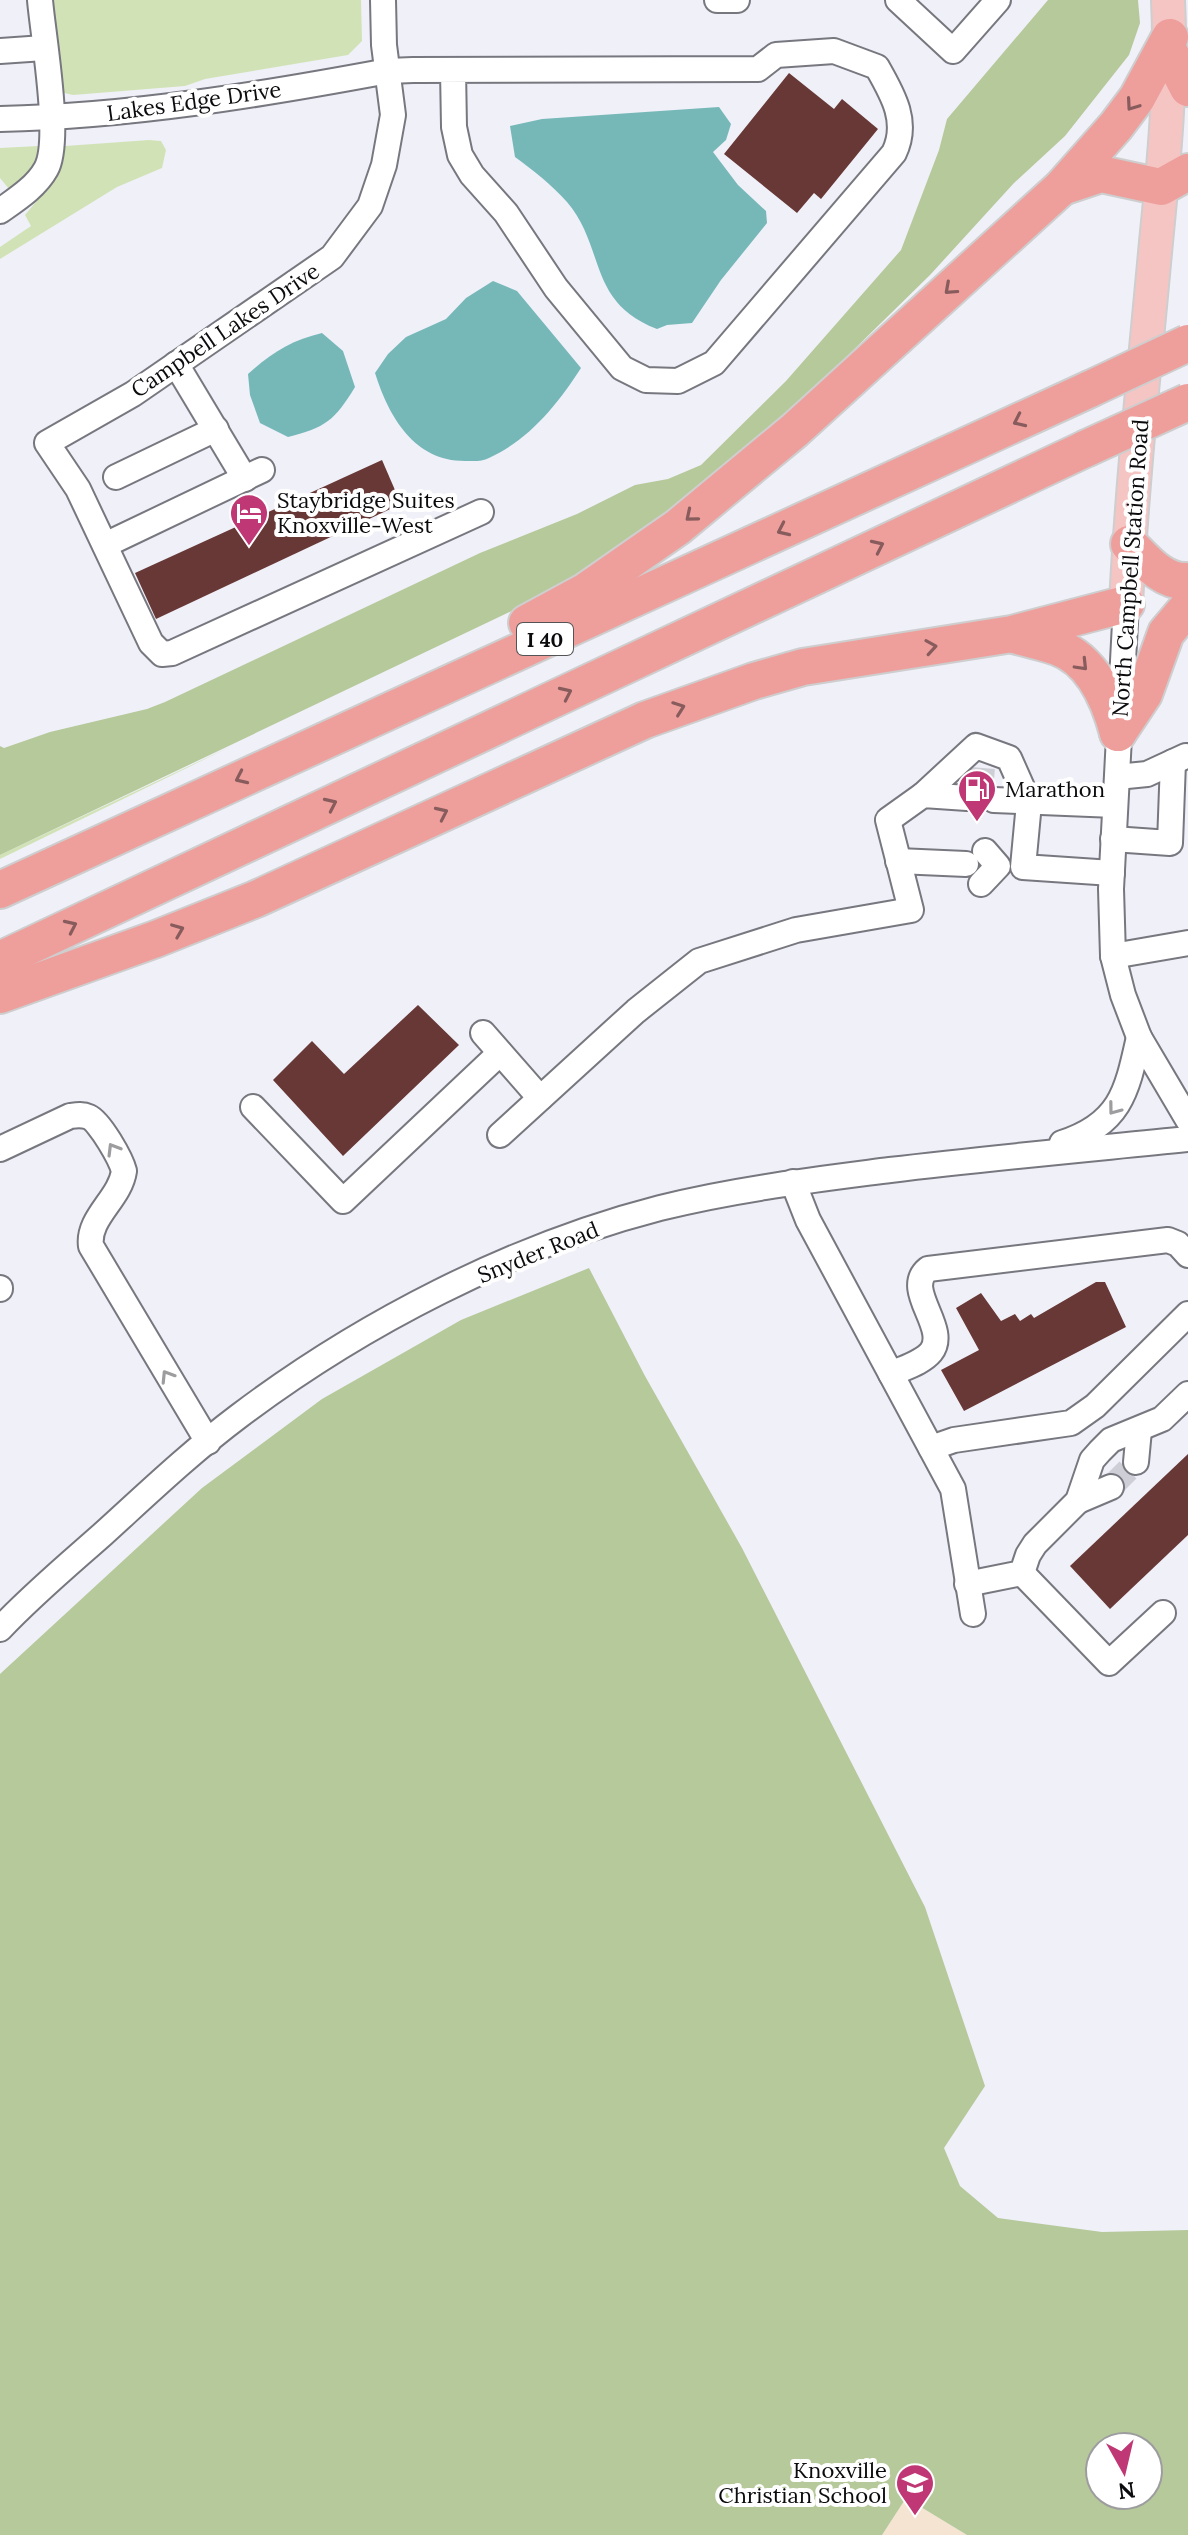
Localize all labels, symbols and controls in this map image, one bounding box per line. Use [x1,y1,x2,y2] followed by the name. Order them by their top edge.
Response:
[105,75,283,127] street label: Lakes Edge Drive
[1127,96,1142,110] one-way arrow
[125,257,325,403] street label: Campbell Lakes Drive
[944,280,959,294] one-way arrow
[1013,412,1028,428] one-way arrow
[1106,418,1154,718] street label: North Campbell Station Road
[277,486,455,539] place label: Staybridge Suites Knoxville-West
[228,492,270,547] hotel icon: Staybridge Suites Knoxville-West
[686,506,701,521] one-way arrow
[777,520,791,536] one-way arrow
[869,540,884,556] one-way arrow
[517,623,573,655] road number: I 40
[924,639,938,656] one-way arrow
[1073,656,1087,670] one-way arrow
[558,687,573,703] one-way arrow
[671,701,685,717] one-way arrow
[235,768,249,784] one-way arrow
[956,768,998,823] fuel station icon: Marathon
[1005,775,1105,803] place label: Marathon
[323,798,337,814] one-way arrow
[433,807,448,823] one-way arrow
[62,920,77,936] one-way arrow
[170,923,184,939] one-way arrow
[1109,1100,1123,1115] one-way arrow
[107,1143,122,1158] one-way arrow
[473,1215,603,1289] street label: Snyder Road
[162,1370,177,1385] one-way arrow
[1084,2431,1164,2511] north arrow
[718,2456,887,2509] place label: Knoxville Christian School
[894,2462,936,2517] school or university icon: Knoxville Christian School
[1116,2476,1137,2506] text: N

